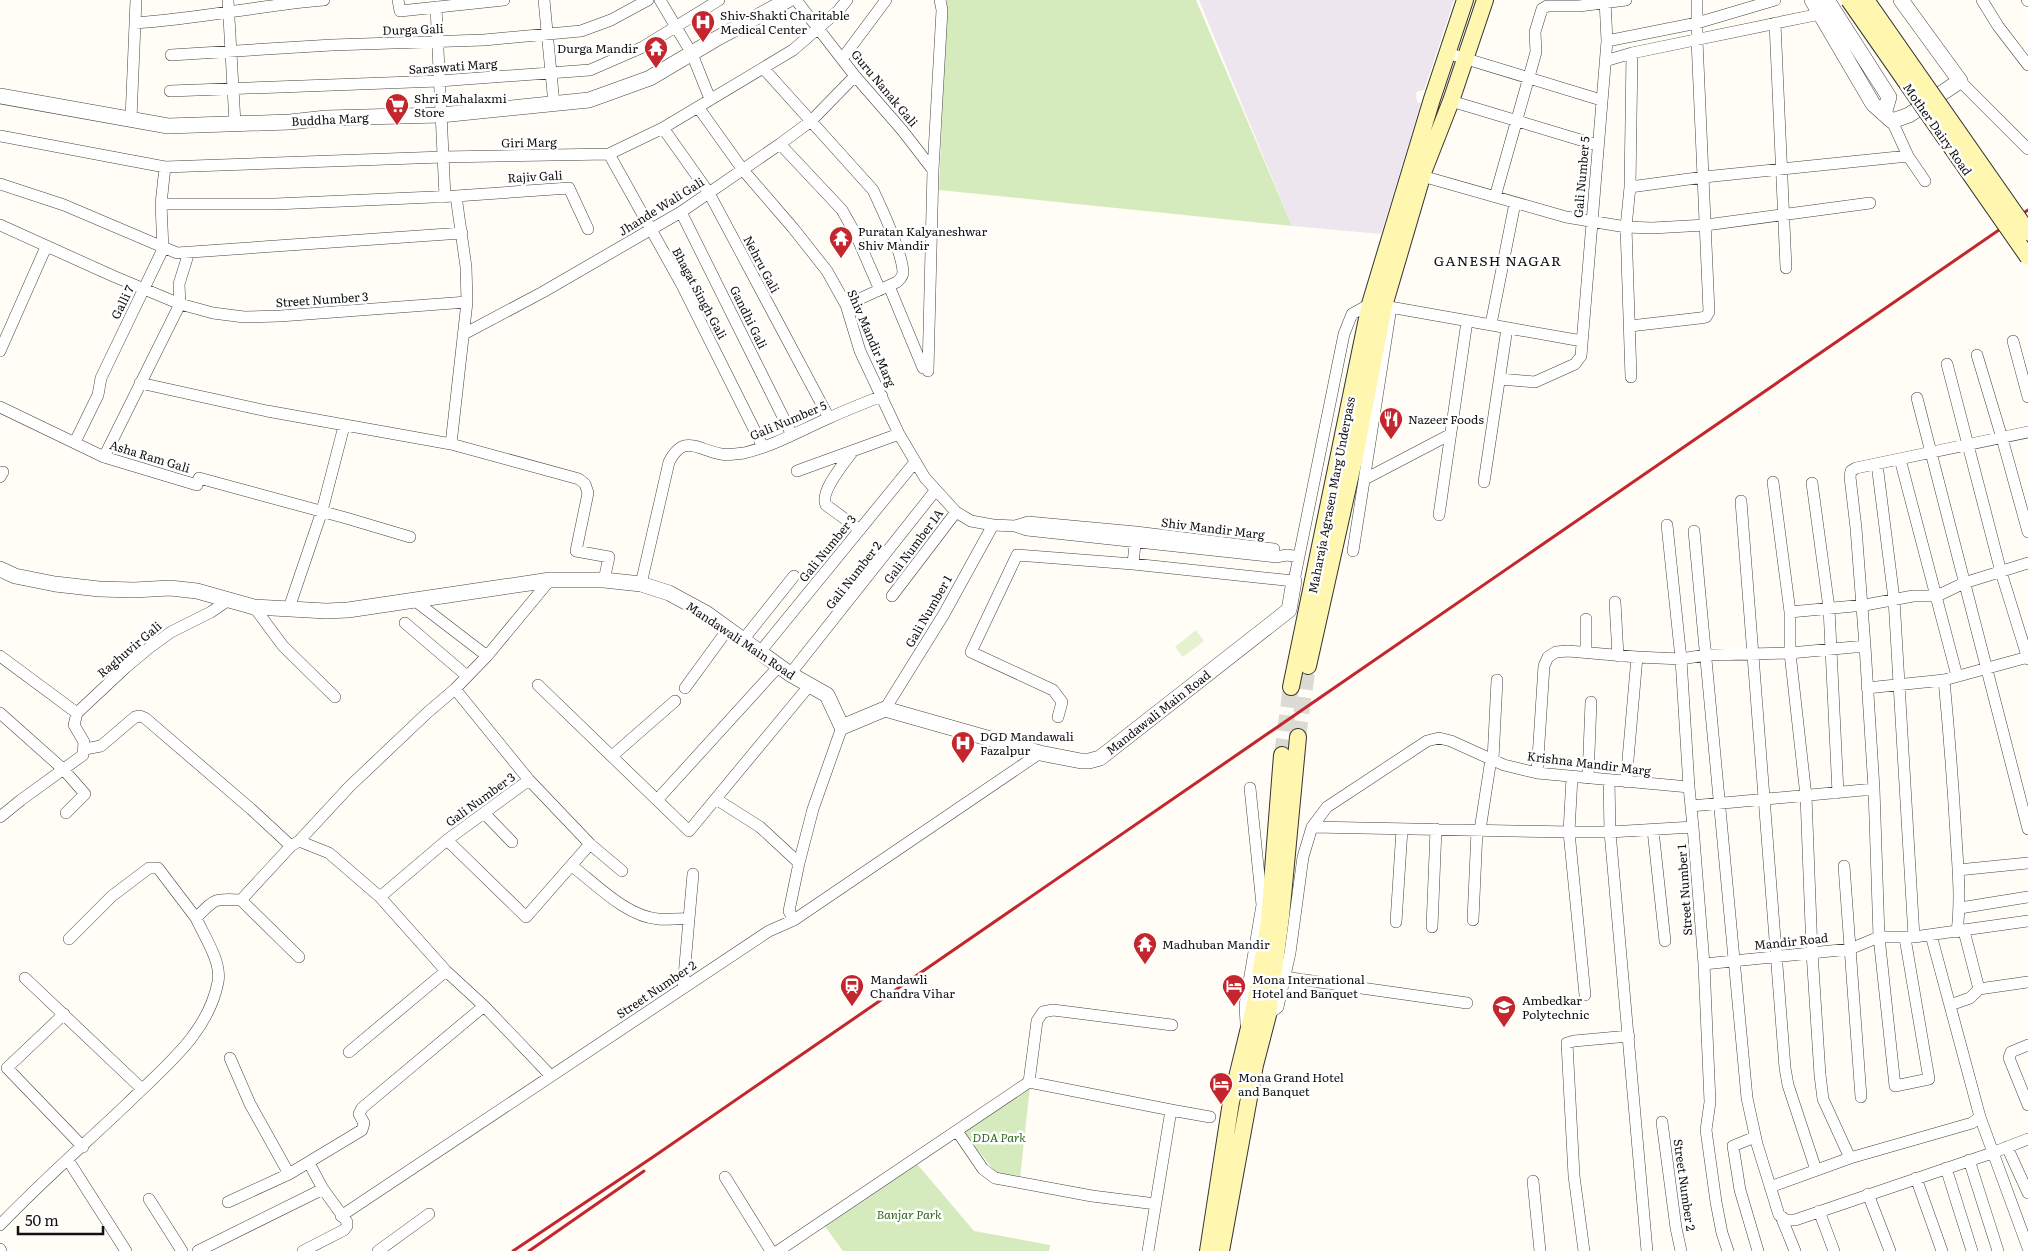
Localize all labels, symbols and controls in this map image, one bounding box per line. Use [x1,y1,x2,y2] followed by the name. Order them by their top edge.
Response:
[720,6,850,38] place label: Shiv-Shakti Charitable Medical Center
[690,9,716,43] hospital icon: Shiv-Shakti Charitable Medical Center
[382,19,444,39] street label: Durga Gali
[643,35,669,69] temple icon: Durga Mandir
[557,39,638,57] place label: Durga Mandir
[847,46,923,130] street label: Guru Nanak Gali
[408,54,498,78] street label: Saraswati Marg
[1899,79,1977,179] street label: Mother Dairy Road
[414,89,507,121] place label: Shri Mahalaxmi Store
[384,92,410,126] supermarket icon: Shri Mahalaxmi Store
[291,108,369,130] street label: Buddha Marg
[501,133,557,151] street label: Giri Marg
[1568,135,1594,219] street label: Gali Number 5
[507,166,563,186] street label: Rajiv Gali
[615,172,707,240] street label: Jhande Wali Gali
[858,222,987,254] place label: Puratan Kalyaneshwar Shiv Mandir
[828,225,854,259] temple icon: Puratan Kalyaneshwar Shiv Mandir
[739,232,785,296] street label: Nehru Gali
[668,244,732,342] street label: Bhagat Singh Gali
[1434,250,1562,270] district label: GANESH NAGAR
[106,282,138,322] street label: Galli 7
[726,282,772,352] street label: Gandhi Gali
[275,287,369,311] street label: Street Number 3
[843,287,901,390] street label: Shiv Mandir Marg
[1303,394,1359,595] street label: Maharaja Agrasen Marg Underpass
[747,396,829,444] street label: Gali Number 5
[1378,406,1404,440] restaurant icon: Nazeer Foods
[1408,410,1484,428] place label: Nazeer Foods
[107,435,193,477] street label: Asha Ram Gali
[879,505,947,587] street label: Gali Number 1A
[794,510,860,586] street label: Gali Number 3
[1160,513,1266,543] street label: Shiv Mandir Marg
[821,537,885,613] street label: Gali Number 2
[900,571,956,650] street label: Gali Number 1
[683,597,800,684] street label: Mandawali Main Road
[93,617,165,681] street label: Raghuvir Gali
[1102,665,1215,759] street label: Mandawali Main Road
[980,727,1074,759] place label: DGD Mandawali Fazalpur
[950,730,976,764] hospital icon: DGD Mandawali Fazalpur
[1526,746,1652,780] street label: Krishna Mandir Marg
[441,768,519,830] street label: Gali Number 3
[1672,844,1696,936] street label: Street Number 1
[1753,928,1830,954] street label: Mandir Road
[1132,931,1158,965] temple icon: Madhuban Mandir
[1162,935,1270,953] place label: Madhuban Mandir
[613,956,699,1022] street label: Street Number 2
[870,970,955,1002] place label: Mandawli Chandra Vihar
[1252,970,1365,1002] place label: Mona International Hotel and Banquet
[839,973,865,1007] station icon: Mandawli Chandra Vihar
[1221,973,1247,1007] hotel icon: Mona International Hotel and Banquet
[1522,991,1589,1023] place label: Ambedkar Polytechnic
[1491,994,1517,1028] school or university icon: Ambedkar Polytechnic
[1238,1068,1344,1100] place label: Mona Grand Hotel and Banquet
[1208,1071,1234,1105] hotel icon: Mona Grand Hotel and Banquet
[972,1128,1026,1146] park label: DDA Park
[1670,1138,1700,1232] street label: Street Number 2
[18,1204,102,1236] scale bar
[877,1205,942,1223] park label: Banjar Park
[25,1208,59,1231] text: 50 m

